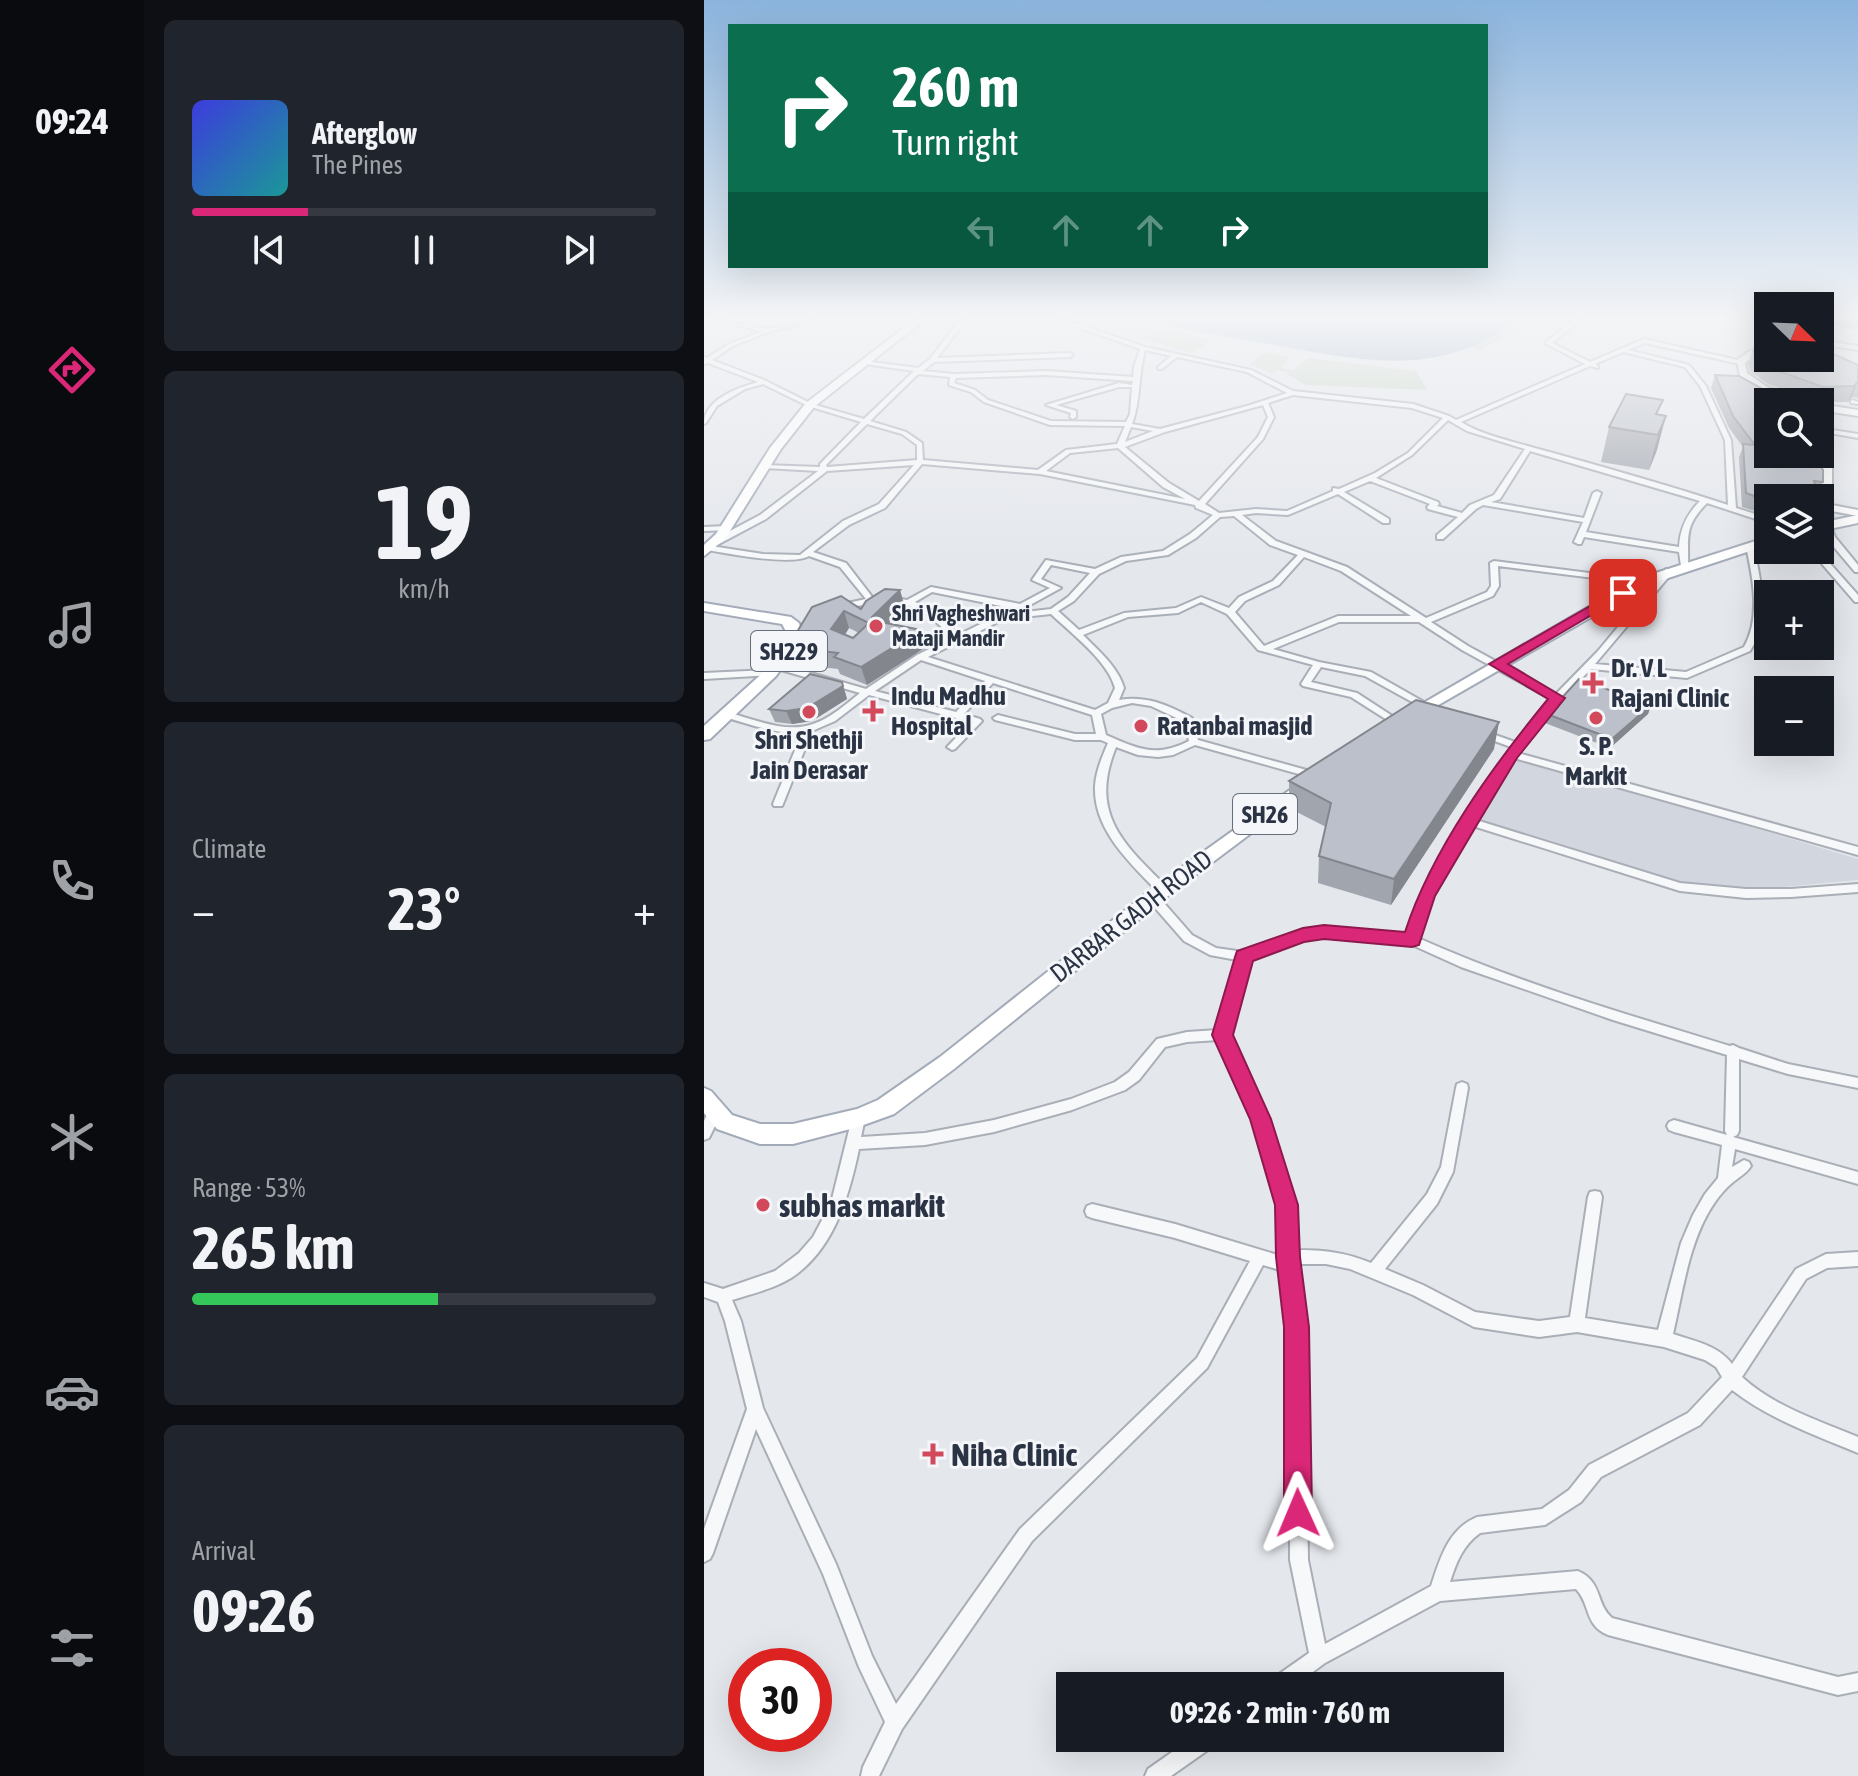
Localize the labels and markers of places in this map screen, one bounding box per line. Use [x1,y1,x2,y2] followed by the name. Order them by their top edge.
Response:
[1589,559,1657,627] pin
[892,600,1030,651] place label: Shri Vagheshwari Mataji Mandir
[867,617,885,635] marker: Shri Vagheshwari Mataji Mandir
[1611,653,1729,713] place label: Dr. V L Rajani Clinic
[1582,672,1604,694] marker: Dr. V L Rajani Clinic
[891,681,1006,741] place label: Indu Madhu Hospital
[862,700,884,722] marker: Indu Madhu Hospital
[800,703,818,721] marker: Shri Shethji Jain Derasar
[1587,709,1605,727] marker: S. P. Markit
[1157,711,1313,741] place label: Ratanbai masjid
[1132,717,1150,735] marker: Ratanbai masjid
[749,725,869,785] place label: Shri Shethji Jain Derasar
[1565,731,1627,791] place label: S. P. Markit
[779,1187,946,1224] place label: subhas markit
[754,1196,772,1214] marker: subhas markit
[951,1436,1077,1473] place label: Niha Clinic
[922,1443,944,1465] marker: Niha Clinic

